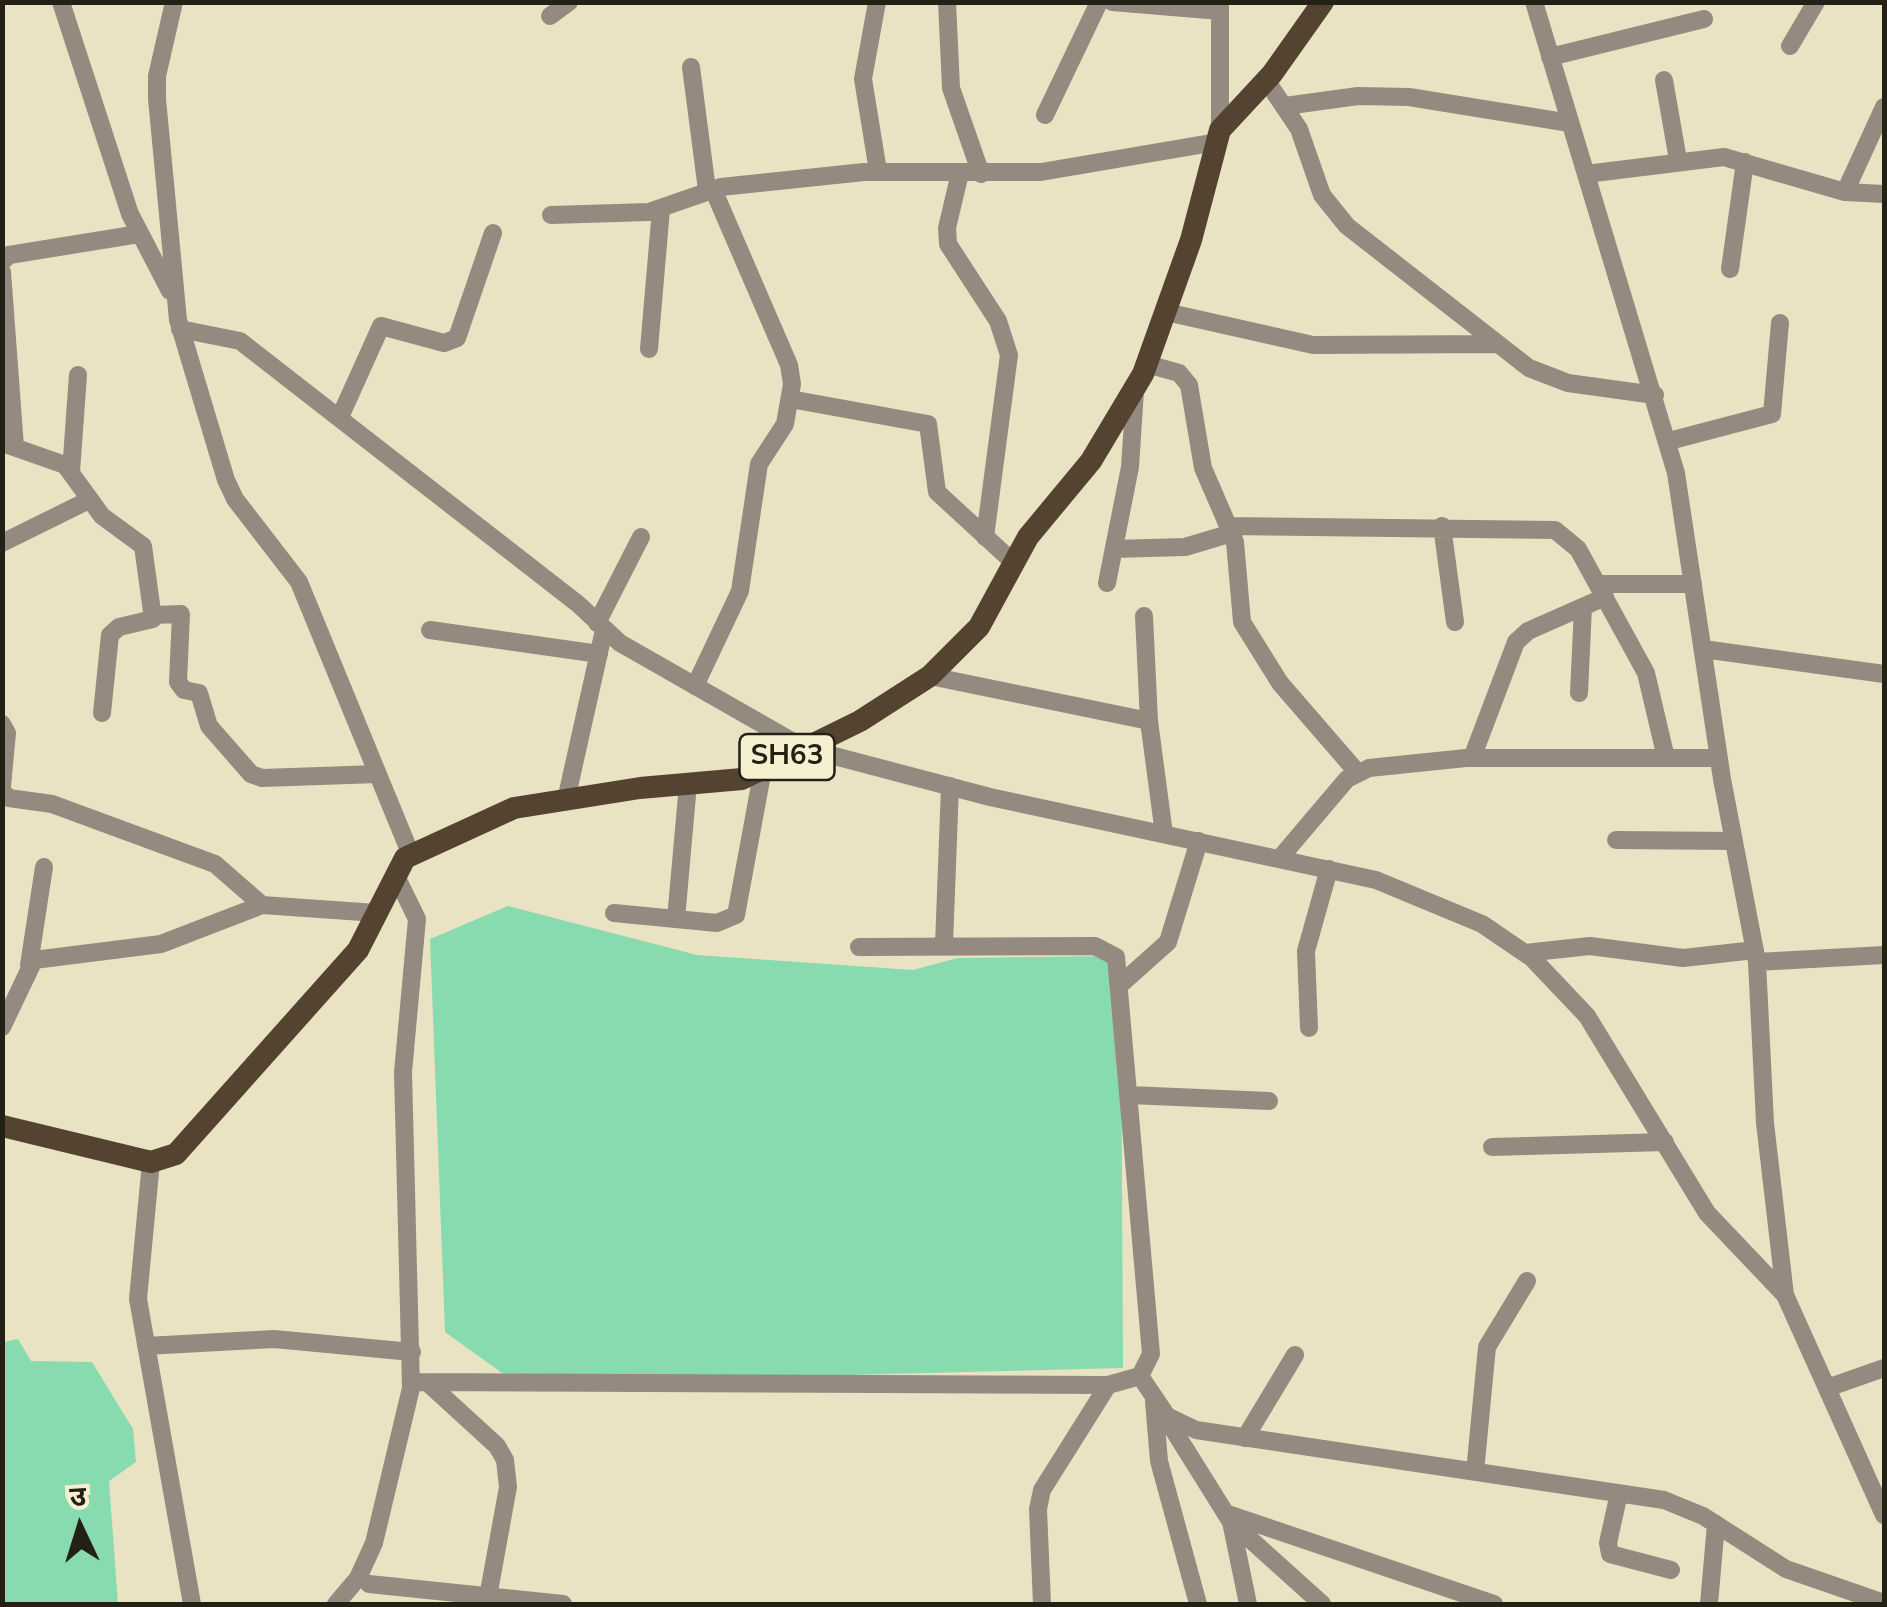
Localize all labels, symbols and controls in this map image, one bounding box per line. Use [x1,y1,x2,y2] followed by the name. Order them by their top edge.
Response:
[740,734,834,780] road number: SH63
[30,1477,130,1577] north arrow
[68,1478,87,1517] text: उ

